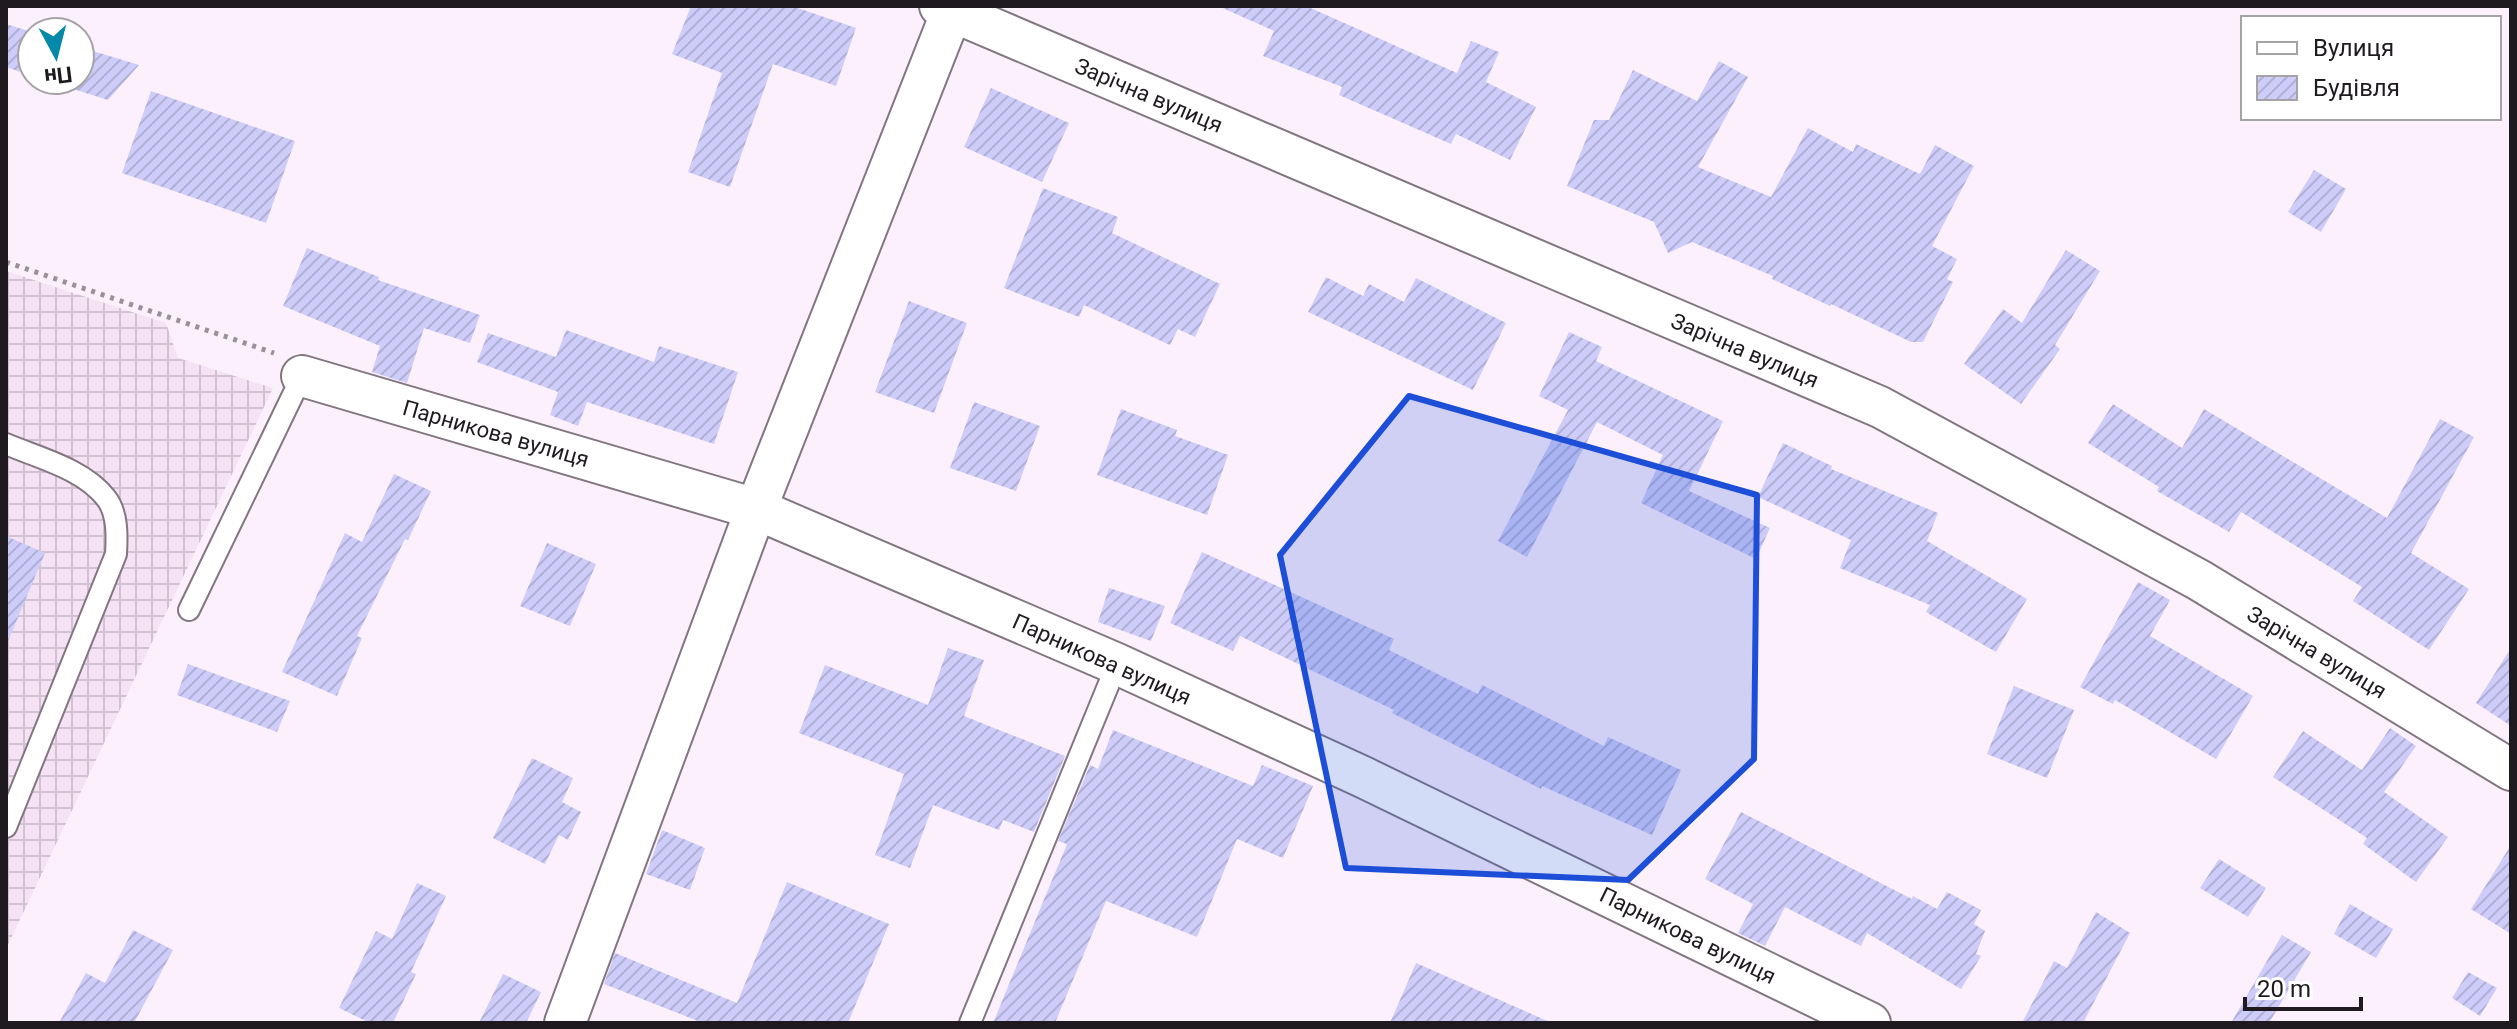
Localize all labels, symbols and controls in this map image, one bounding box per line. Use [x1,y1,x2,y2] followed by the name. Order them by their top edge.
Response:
[16,16,96,96] north arrow
[2241,16,2501,120] legend
[2313,34,2394,62] text: Вулиця
[1071,53,1226,138] street label: Зарічна вулиця
[43,61,74,89] text: Пн
[2313,74,2400,102] text: Будівля
[1667,308,1822,393] street label: Зарічна вулиця
[400,395,592,472] street label: Парникова вулиця
[2243,601,2391,704] street label: Зарічна вулиця
[1009,609,1195,710] street label: Парникова вулиця
[1596,882,1780,989] street label: Парникова вулиця
[2245,961,2361,1011] scale bar
[2257,975,2311,1003] text: 20 m

